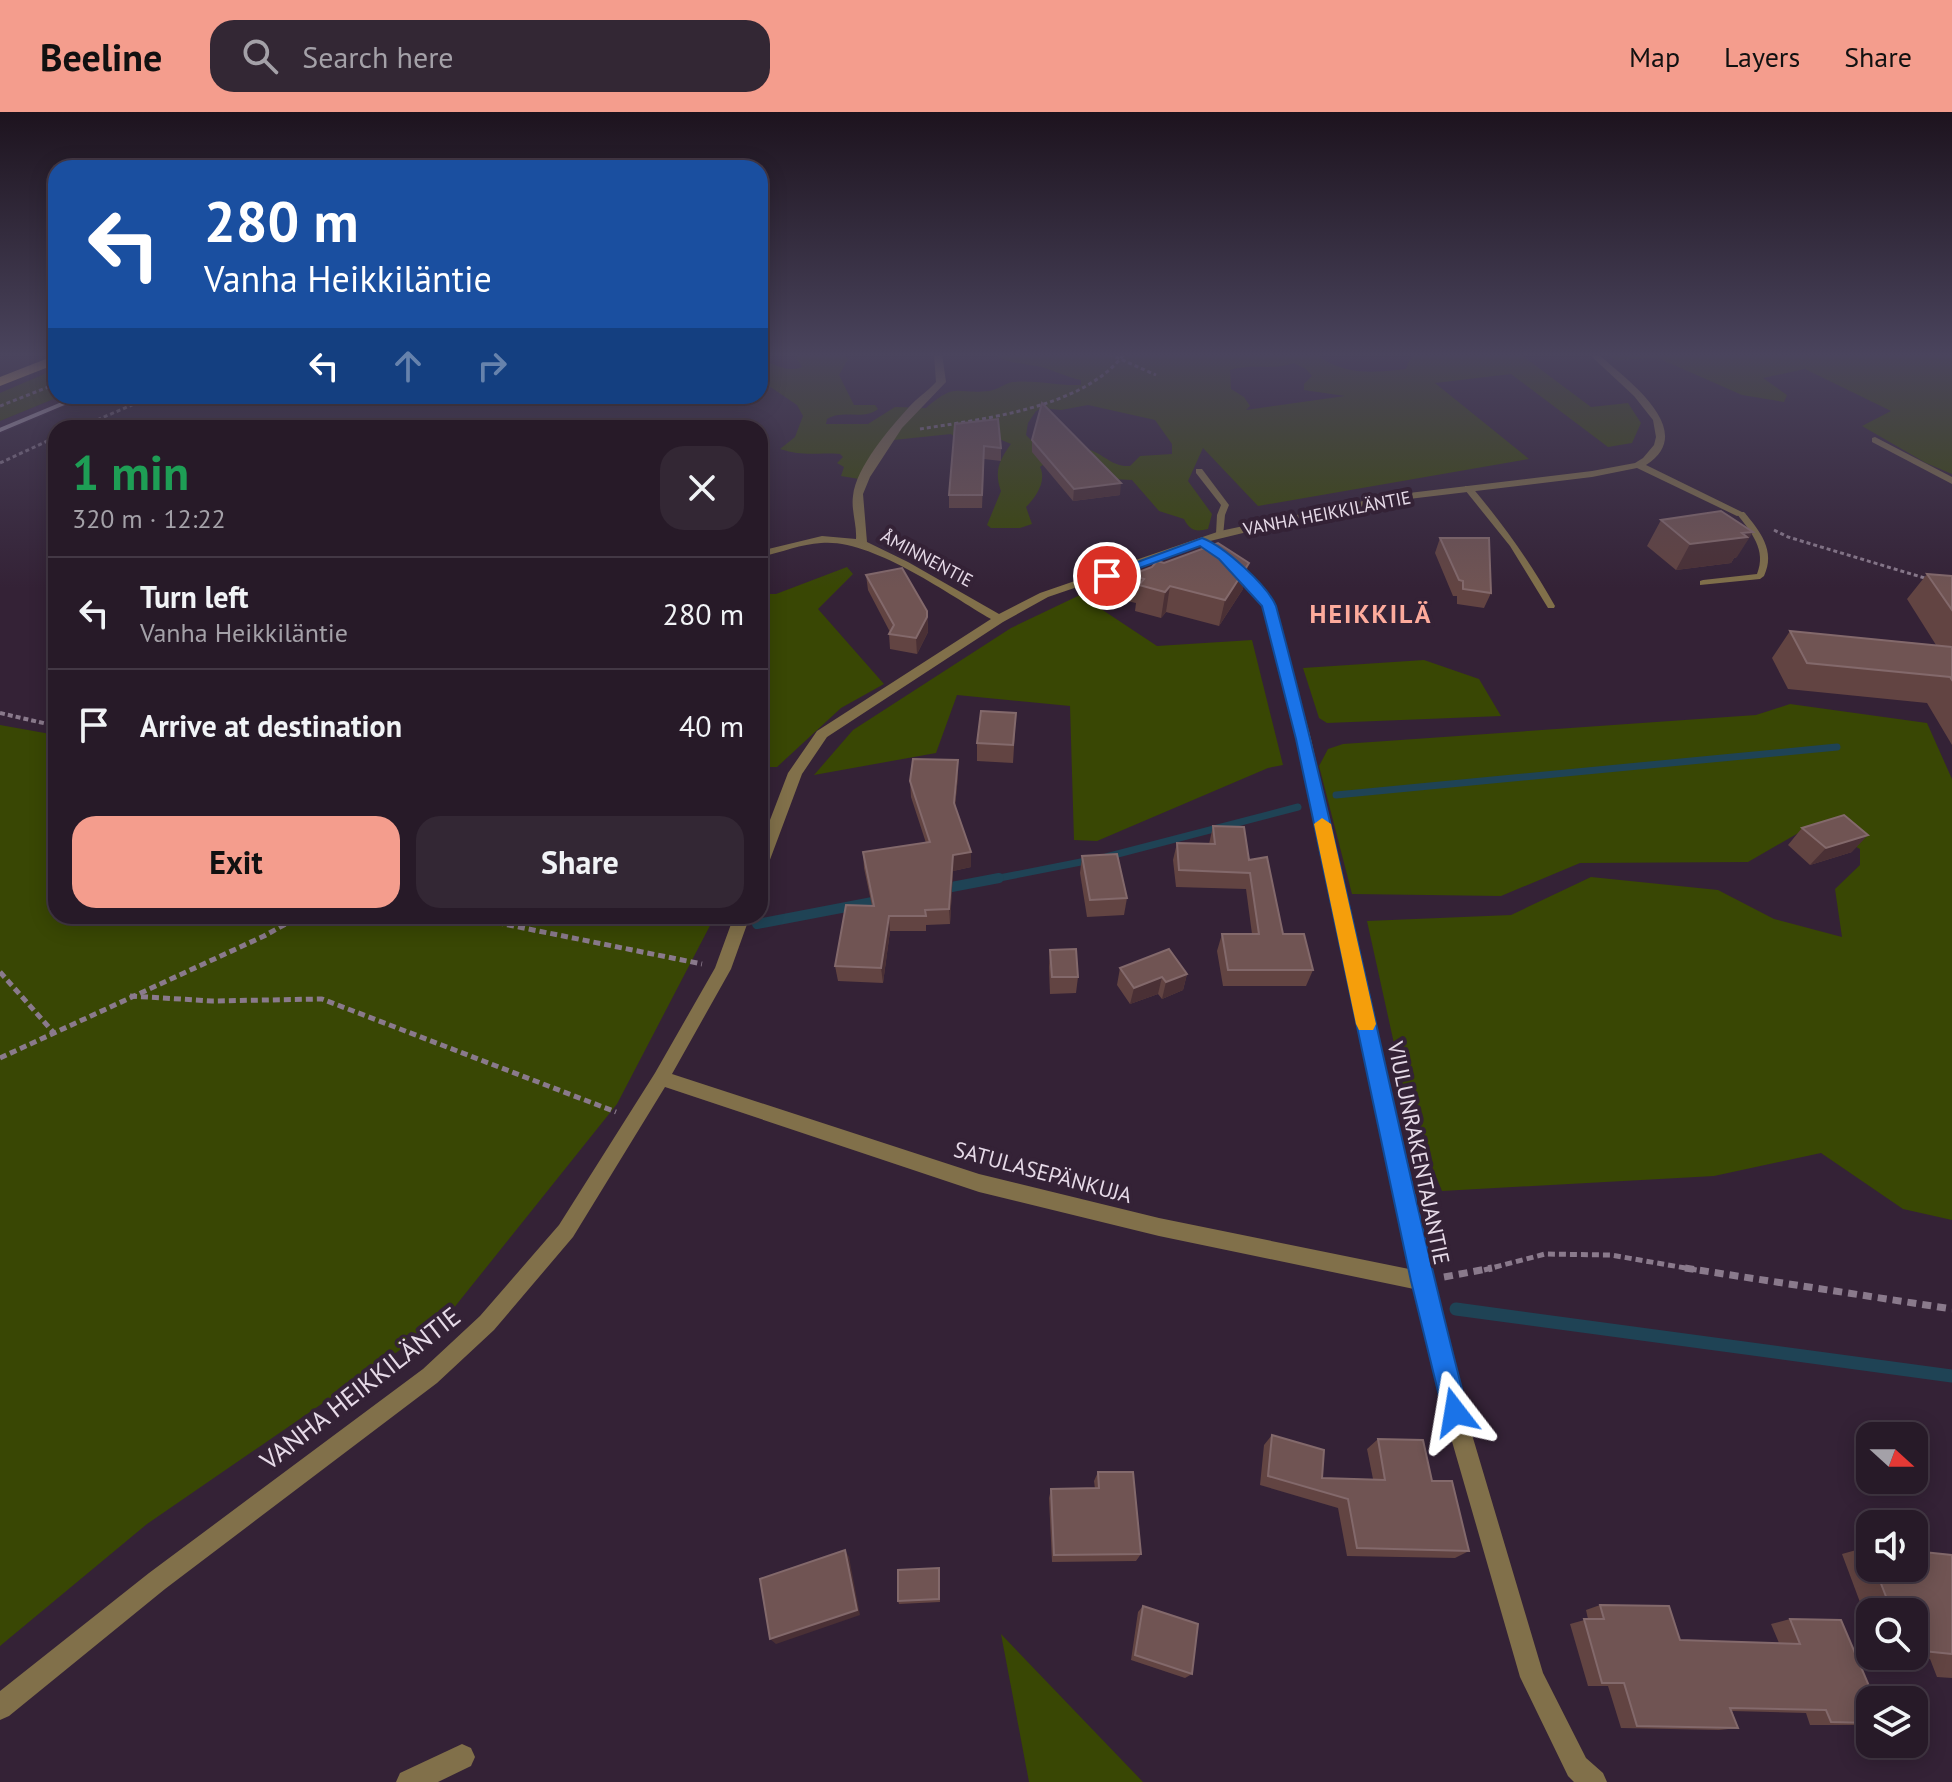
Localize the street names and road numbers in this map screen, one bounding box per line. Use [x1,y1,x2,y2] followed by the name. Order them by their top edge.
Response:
[1240,486,1413,541] street label: VANHA HEIKKILÄNTIE
[877,524,977,592] street label: ÅMINNENTIE
[1381,1038,1456,1267] street label: VIULUNRAKENTAJANTIE
[951,1135,1135,1209] street label: SATULASEPÄNKUJA
[252,1299,467,1477] street label: VANHA HEIKKILÄNTIE

